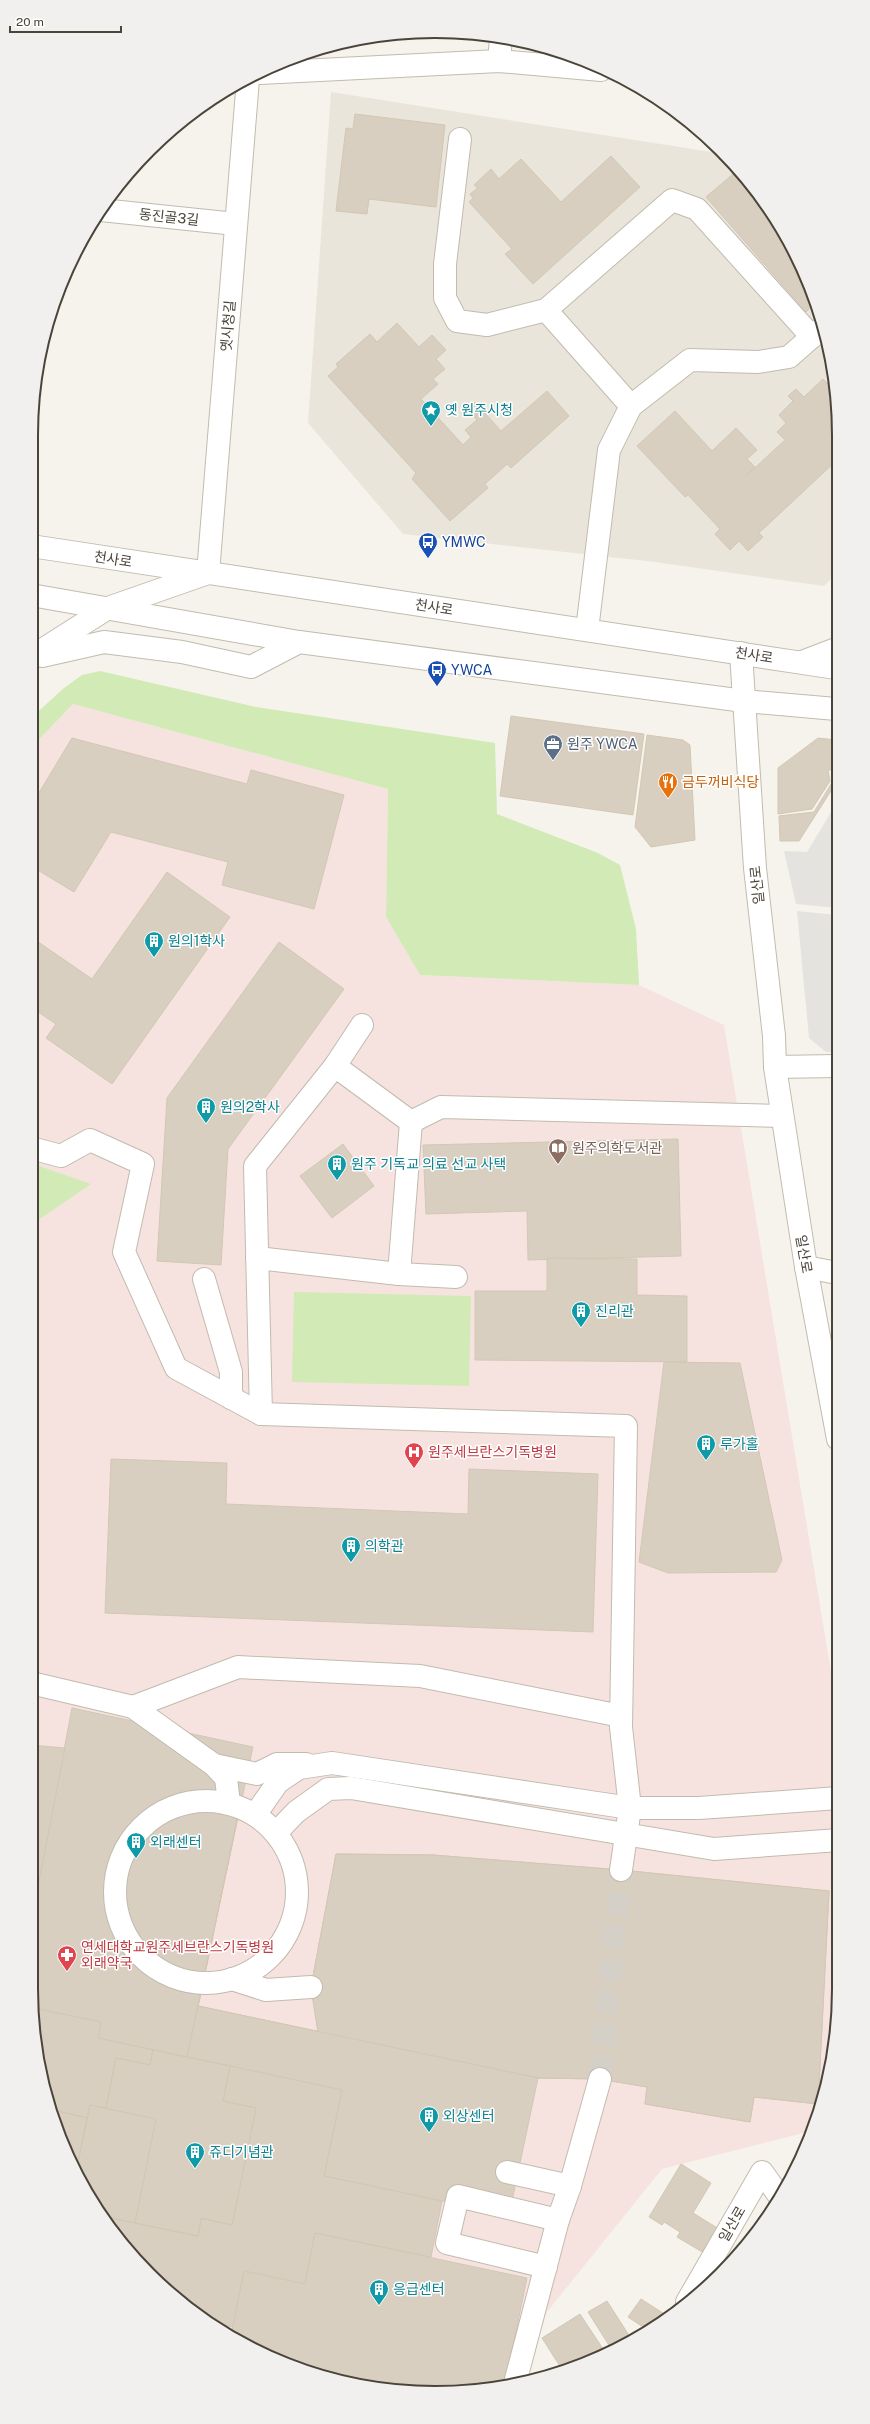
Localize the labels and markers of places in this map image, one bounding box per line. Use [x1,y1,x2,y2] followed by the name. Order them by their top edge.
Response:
[420,399,442,427] place icon: 옛 원주시청
[445,402,513,418] place label: 옛 원주시청
[417,531,439,559] bus stop icon: YMWC
[442,534,486,550] place label: YMWC
[426,659,448,687] bus stop icon: YWCA
[451,662,493,678] place label: YWCA
[542,733,564,761] office icon: 원주 YWCA
[567,736,638,752] place label: 원주 YWCA
[657,771,679,799] restaurant icon: 금두꺼비식당
[682,774,759,790] place label: 금두꺼비식당
[143,930,165,958] building icon: 원의1학사
[168,933,225,949] place label: 원의1학사
[195,1096,217,1124] building icon: 원의2학사
[220,1099,280,1115] place label: 원의2학사
[547,1137,569,1165] library icon: 원주의학도서관
[572,1140,662,1156] place label: 원주의학도서관
[326,1153,348,1181] building icon: 원주 기독교 의료 선교 사택
[351,1156,506,1172] place label: 원주 기독교 의료 선교 사택
[570,1300,592,1328] building icon: 진리관
[595,1303,634,1319] place label: 진리관
[695,1433,717,1461] building icon: 루가홀
[720,1436,759,1452] place label: 루가홀
[403,1441,425,1469] hospital icon: 원주세브란스기독병원
[428,1444,557,1460] place label: 원주세브란스기독병원
[340,1535,362,1563] building icon: 의학관
[365,1538,404,1554] place label: 의학관
[125,1831,147,1859] building icon: 외래센터
[150,1834,202,1850] place label: 외래센터
[81,1939,274,1971] place label: 연세대학교원주세브란스기독병원 외래약국
[56,1944,78,1972] pharmacy icon: 연세대학교원주세브란스기독병원 외래약국
[418,2105,440,2133] building icon: 외상센터
[443,2108,495,2124] place label: 외상센터
[184,2141,206,2169] building icon: 쥬디기념관
[209,2144,274,2160] place label: 쥬디기념관
[368,2278,390,2306] building icon: 응급센터
[393,2281,445,2297] place label: 응급센터

